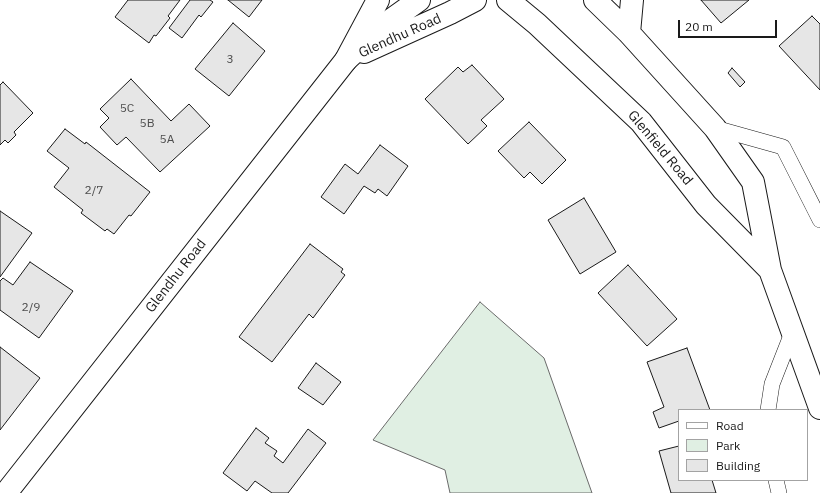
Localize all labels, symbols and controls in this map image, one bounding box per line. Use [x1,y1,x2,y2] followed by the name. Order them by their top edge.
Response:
[356,10,444,62] street label: Glendhu Road
[680,12,779,38] scale bar
[685,19,713,34] text: 20 m
[226,53,234,67] house number: 3
[120,102,134,116] house number: 5C
[624,107,696,189] street label: Glenfield Road
[139,117,155,131] house number: 5B
[160,133,174,147] house number: 5A
[85,184,103,198] house number: 2/7
[142,236,210,316] street label: Glendhu Road
[22,301,40,315] house number: 2/9
[678,409,808,481] legend
[716,418,744,433] text: Road
[716,438,740,453] text: Park
[716,458,760,473] text: Building

